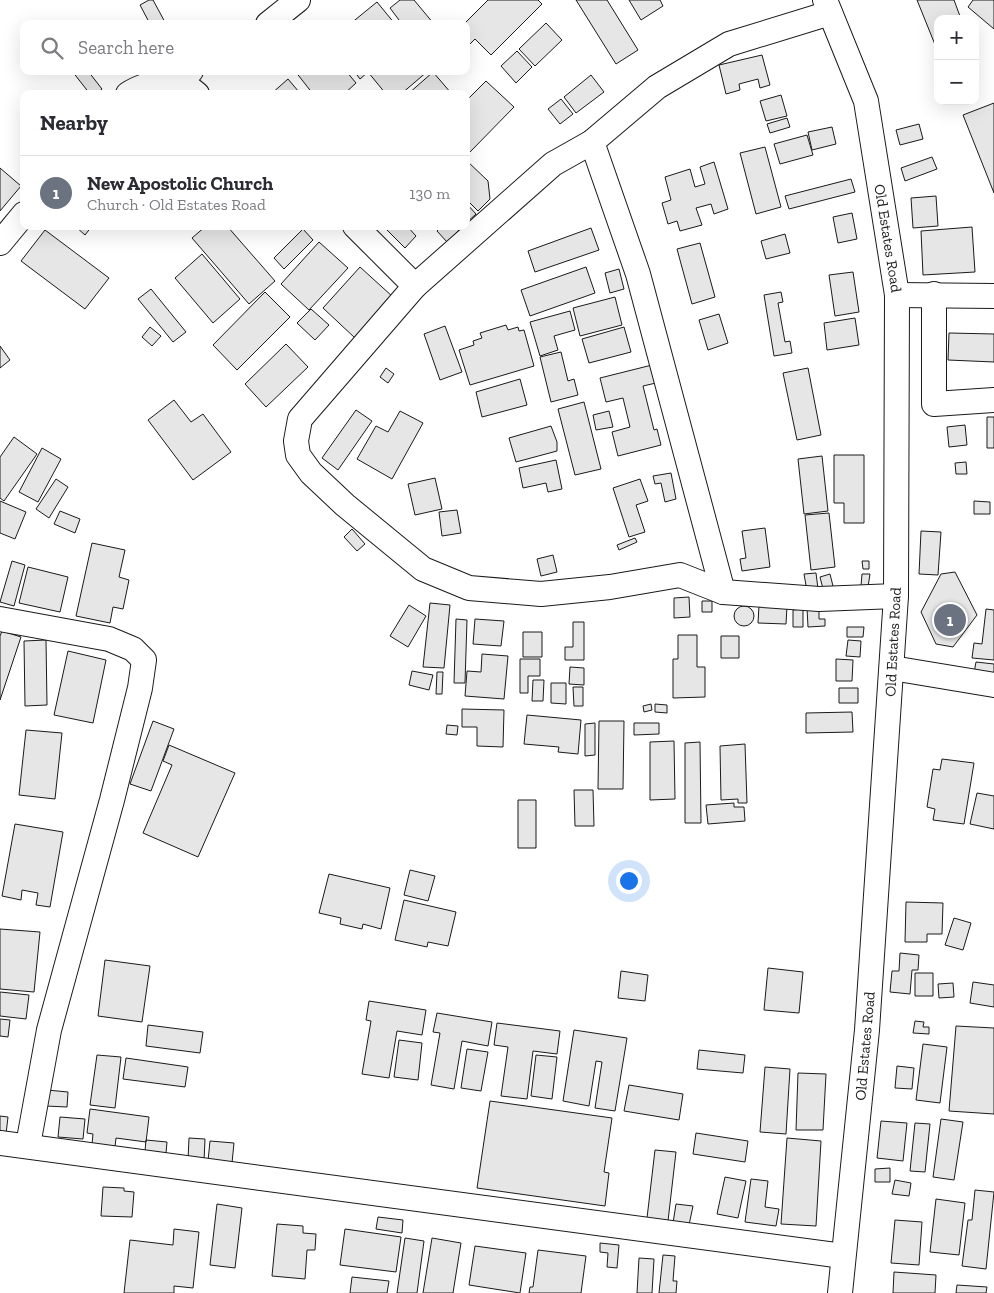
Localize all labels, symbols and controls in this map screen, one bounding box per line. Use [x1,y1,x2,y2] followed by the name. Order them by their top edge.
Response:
[934,15,979,105] map controls
[934,15,979,60] button: +
[20,20,470,75] search box
[38,34,66,62] icon: search
[78,36,174,59] text: Search here
[934,60,979,105] button: −
[40,110,108,135] text: Nearby
[87,172,273,195] text: New Apostolic Church
[870,183,906,295] street label: Old Estates Road
[53,184,59,203] text: 1
[409,184,450,203] text: 130 m
[87,195,266,214] text: Church · Old Estates Road
[881,586,905,697] street label: Old Estates Road
[934,601,966,639] pin: 1
[616,868,642,894] your location
[851,990,879,1101] street label: Old Estates Road

